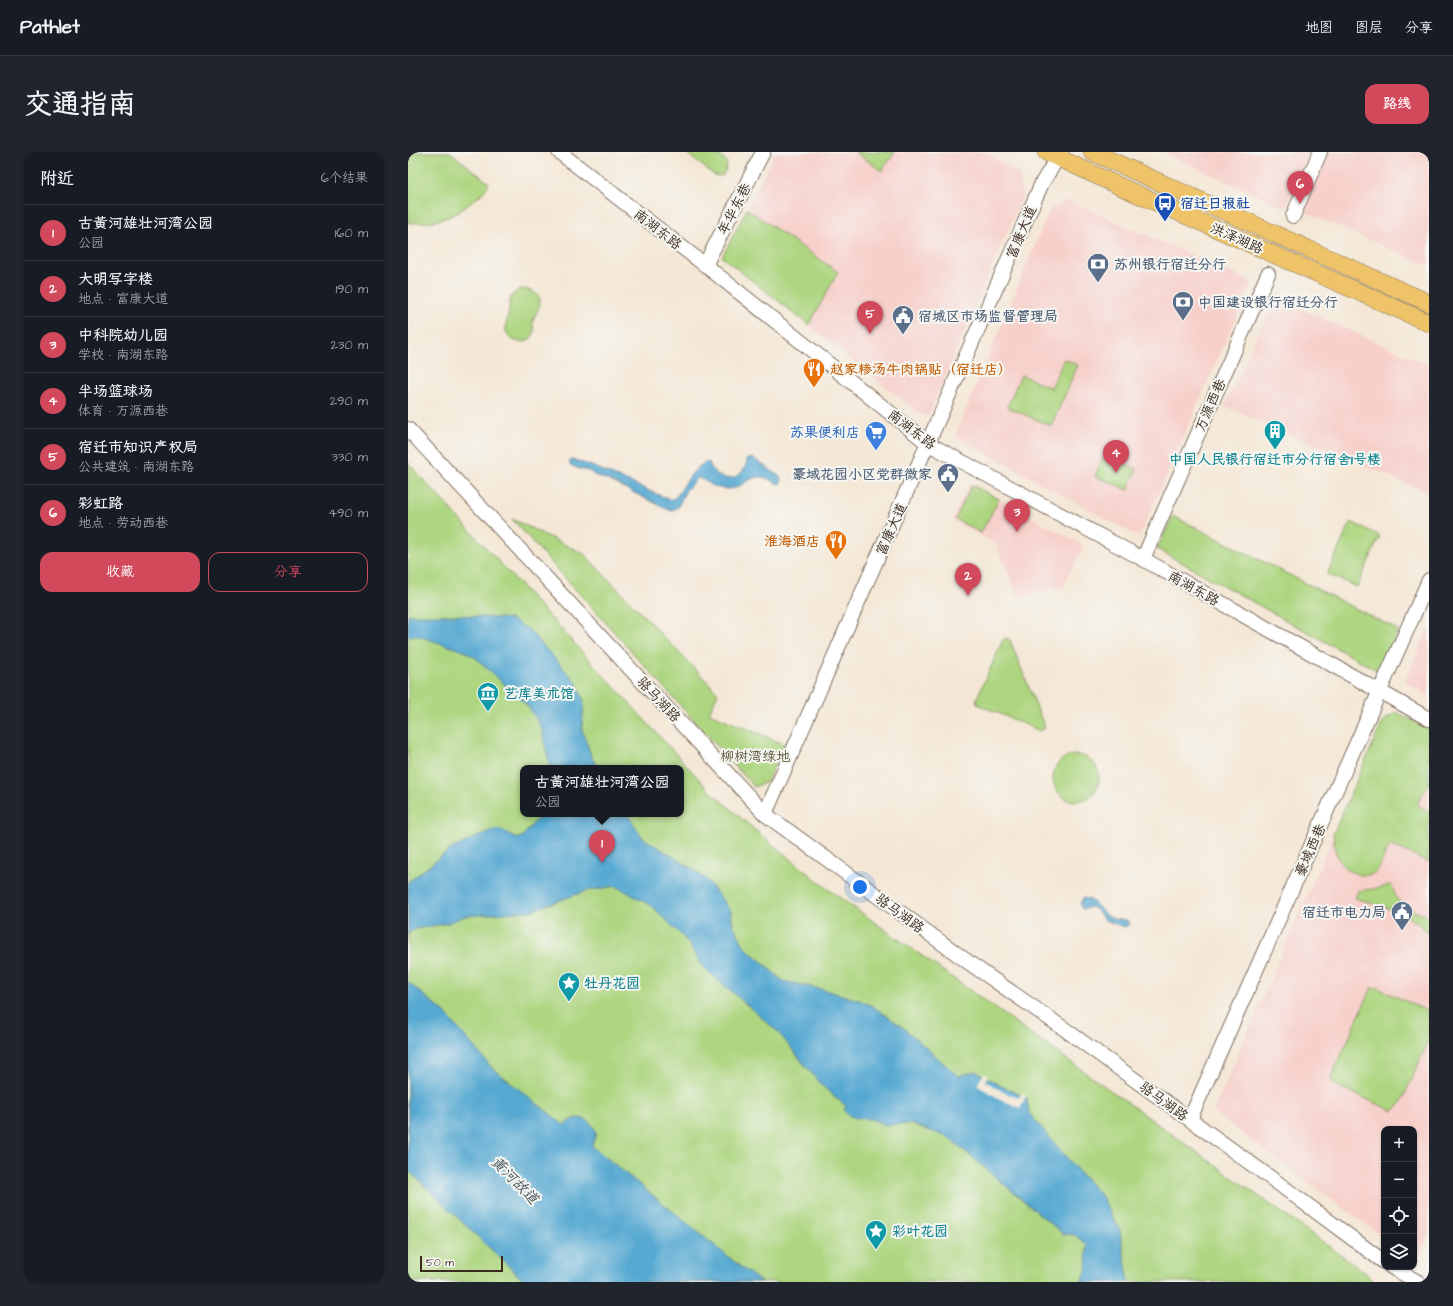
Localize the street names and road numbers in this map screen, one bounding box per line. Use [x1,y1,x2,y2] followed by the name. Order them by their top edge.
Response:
[713,179,757,239] street label: 年华东巷
[1002,203,1042,262] street label: 富康大道
[629,205,686,255] street label: 南湖东路
[1207,218,1266,259] street label: 洪泽湖路
[1190,375,1232,435] street label: 万源西巷
[883,405,940,455] street label: 南湖东路
[871,500,912,559] street label: 富康大道
[1164,567,1223,611] street label: 南湖东路
[632,672,685,727] street label: 骆马湖路
[1290,820,1332,880] street label: 豪域西巷
[871,889,928,938] street label: 骆马湖路
[1135,1077,1192,1126] street label: 骆马湖路

